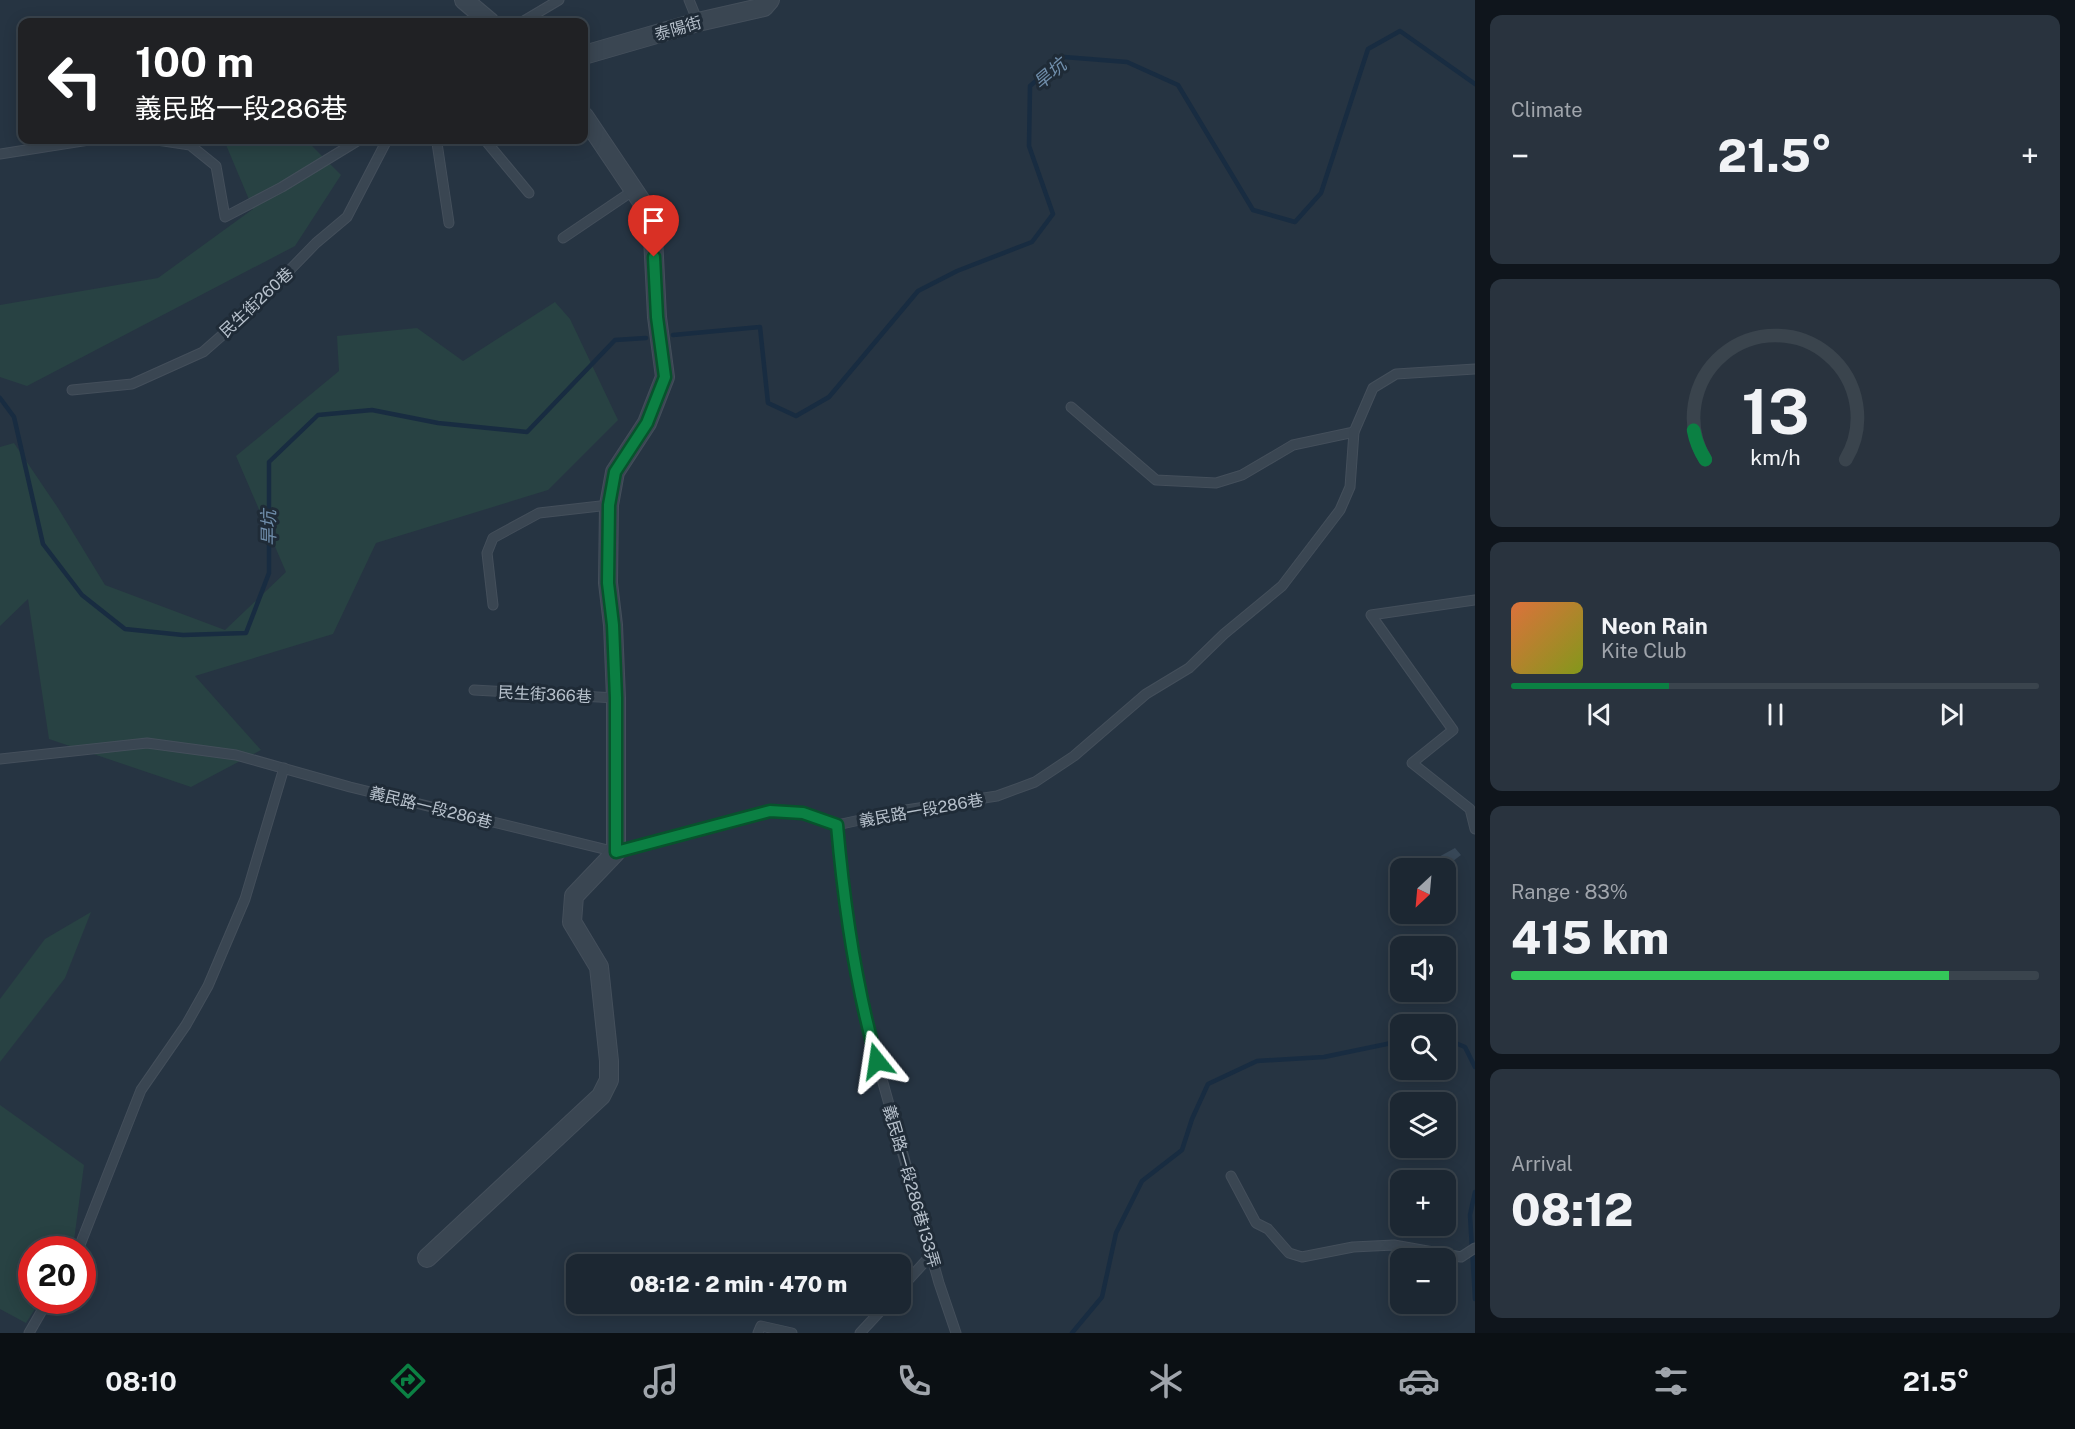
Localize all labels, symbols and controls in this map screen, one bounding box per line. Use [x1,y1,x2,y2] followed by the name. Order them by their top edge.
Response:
[652,13,704,44] street label: 泰陽街
[135,37,254,86] text: 100 m
[36,42,114,120] icon: left
[1029,52,1073,93] water label: 旱坑
[135,92,347,124] text: 義民路一段286巷
[1511,98,1583,122] text: Climate
[1718,129,1832,182] text: 21.5°
[1511,137,1529,175] text: −
[2021,137,2039,175] text: +
[628,195,679,257] pin
[637,204,670,237] icon: arrive
[216,264,297,341] street label: 民生街260巷
[1741,375,1809,448] text: 13
[1750,445,1800,470] text: km/h
[258,507,279,546] water label: 旱坑
[1601,613,1708,639] text: Neon Rain
[1601,639,1686,663] text: Kite Club
[498,683,592,706] street label: 民生街366巷
[1583,698,1616,731] icon: previous
[1759,698,1792,731] icon: pause
[1935,698,1968,731] icon: next
[368,783,494,832] street label: 義民路一段286巷
[858,790,985,831] street label: 義民路一段286巷
[1390,858,1456,924] north arrow
[1390,858,1456,1314] map controls
[1511,880,1628,904] text: Range · 83%
[1511,911,1669,964] text: 415 km
[1390,936,1456,1002] button: sound
[1390,1014,1456,1080] button: search
[845,1029,909,1093] position arrow
[1390,1092,1456,1158] button: layers
[879,1103,944,1270] street label: 義民路一段286巷133弄
[1511,1152,1573,1176] text: Arrival
[1390,1170,1456,1236] button: +
[1511,1183,1633,1236] text: 08:12
[18,1236,96,1314] speed limit sign: 20
[1390,1248,1456,1314] button: −
[630,1271,847,1297] text: 08:12 · 2 min · 470 m
[387,1360,429,1402] icon: directions
[640,1360,682,1402] icon: music
[893,1360,935,1402] icon: phone
[1145,1360,1187,1402] icon: climate
[1398,1360,1440,1402] icon: car
[1650,1360,1692,1402] icon: filters
[105,1365,177,1397] text: 08:10
[1903,1365,1970,1397] text: 21.5°

